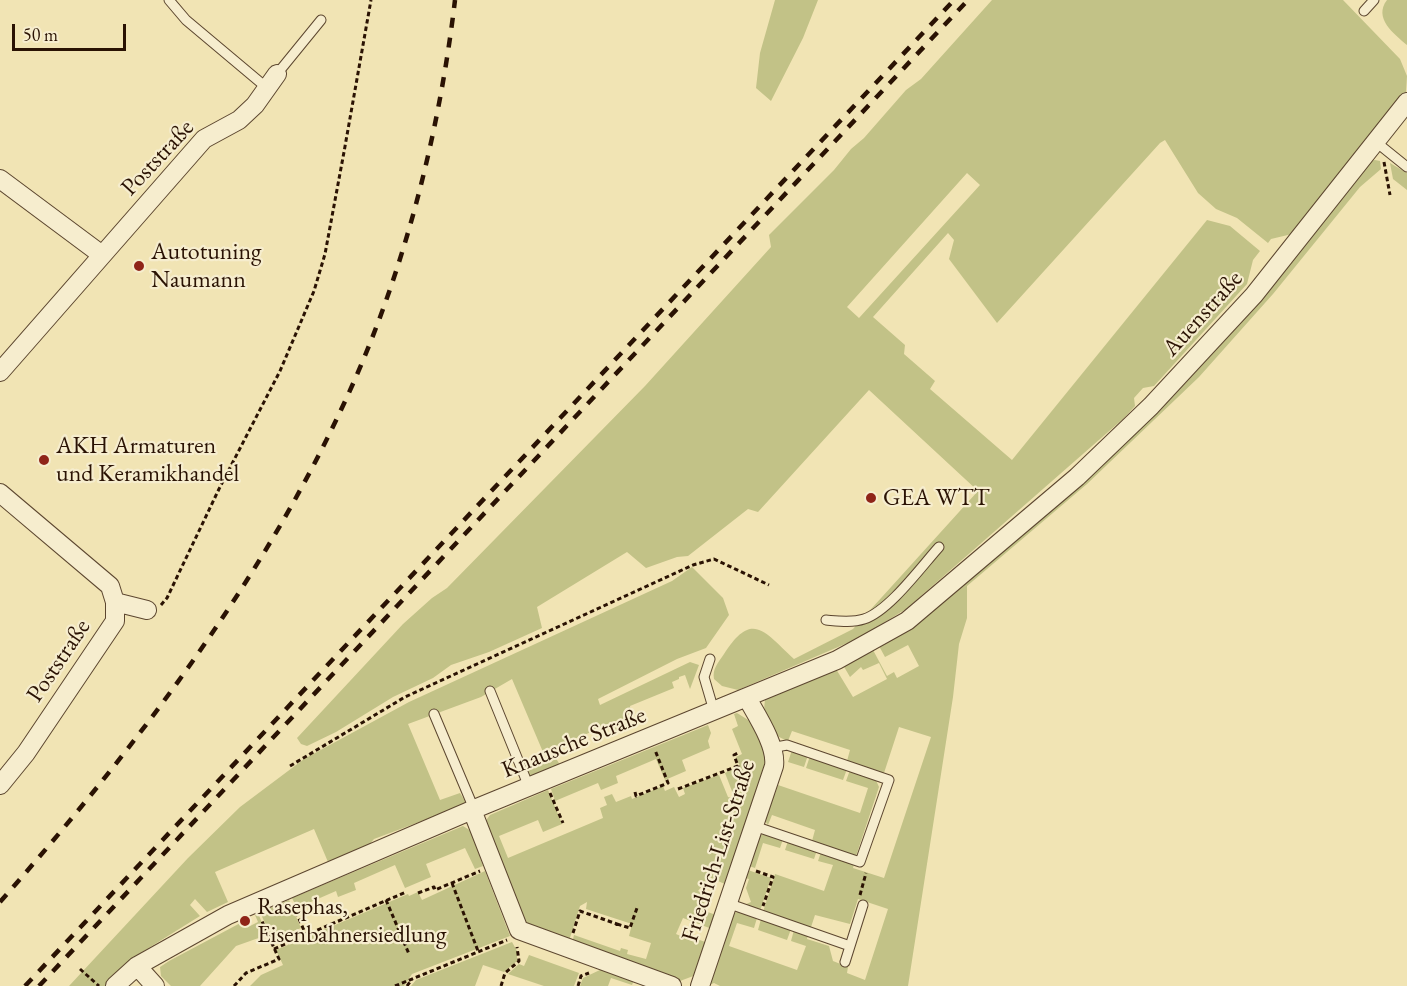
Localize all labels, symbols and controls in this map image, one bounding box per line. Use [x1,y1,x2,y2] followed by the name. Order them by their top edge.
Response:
[15,12,129,50] scale bar
[23,23,58,46] text: 50 m
[116,114,200,202] street label: Poststraße
[151,238,262,294] place label: Autotuning Naumann
[132,259,146,273] marker: Autotuning Naumann
[1157,265,1249,363] street label: Auenstraße
[56,432,239,488] place label: AKH Armaturen und Keramikhandel
[37,453,51,467] marker: AKH Armaturen und Keramikhandel
[883,484,990,512] place label: GEA WTT
[864,491,878,505] marker: GEA WTT
[21,614,97,708] street label: Poststraße
[498,701,650,785] street label: Knausche Straße
[676,756,762,946] street label: Friedrich-List-Straße
[257,893,446,949] place label: Rasephas, Eisenbahnersiedlung
[238,914,252,928] marker: Rasephas, Eisenbahnersiedlung

